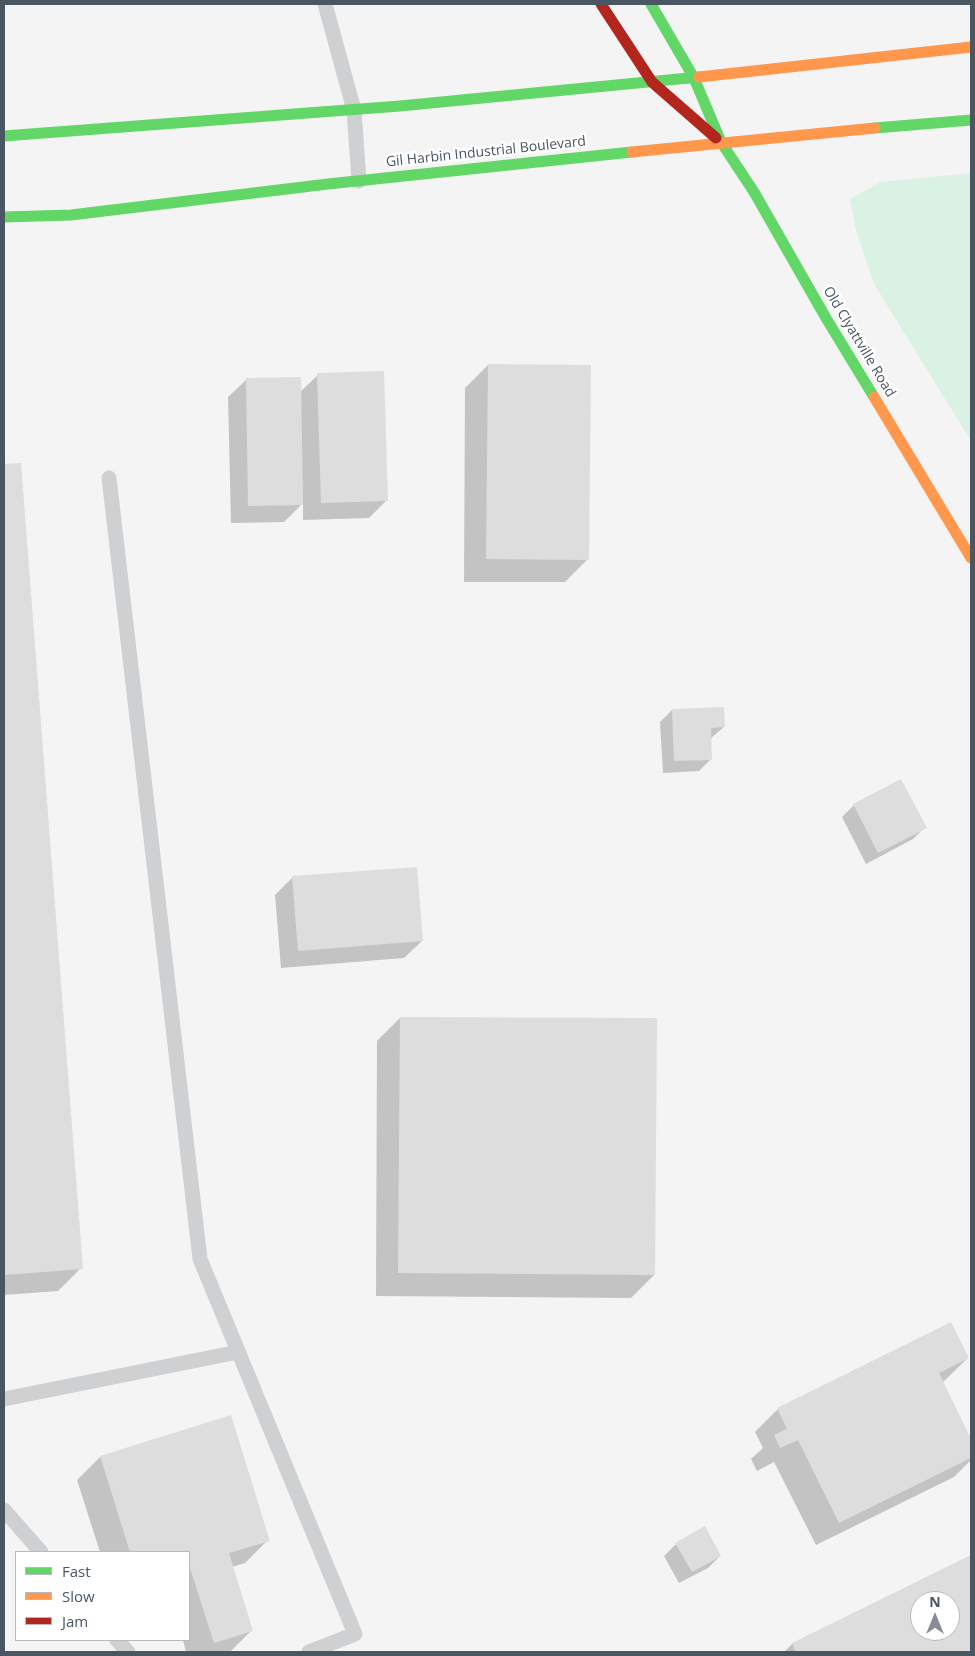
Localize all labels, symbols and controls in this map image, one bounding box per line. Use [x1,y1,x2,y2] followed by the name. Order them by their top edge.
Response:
[385,133,587,171] street label: Gil Harbin Industrial Boulevard
[819,284,899,400] street label: Old Clyattville Road
[15,1551,190,1641] legend
[62,1561,91,1581] text: Fast
[62,1586,95,1606] text: Slow
[910,1591,960,1641] north arrow
[929,1592,941,1611] text: N
[62,1611,88,1631] text: Jam

